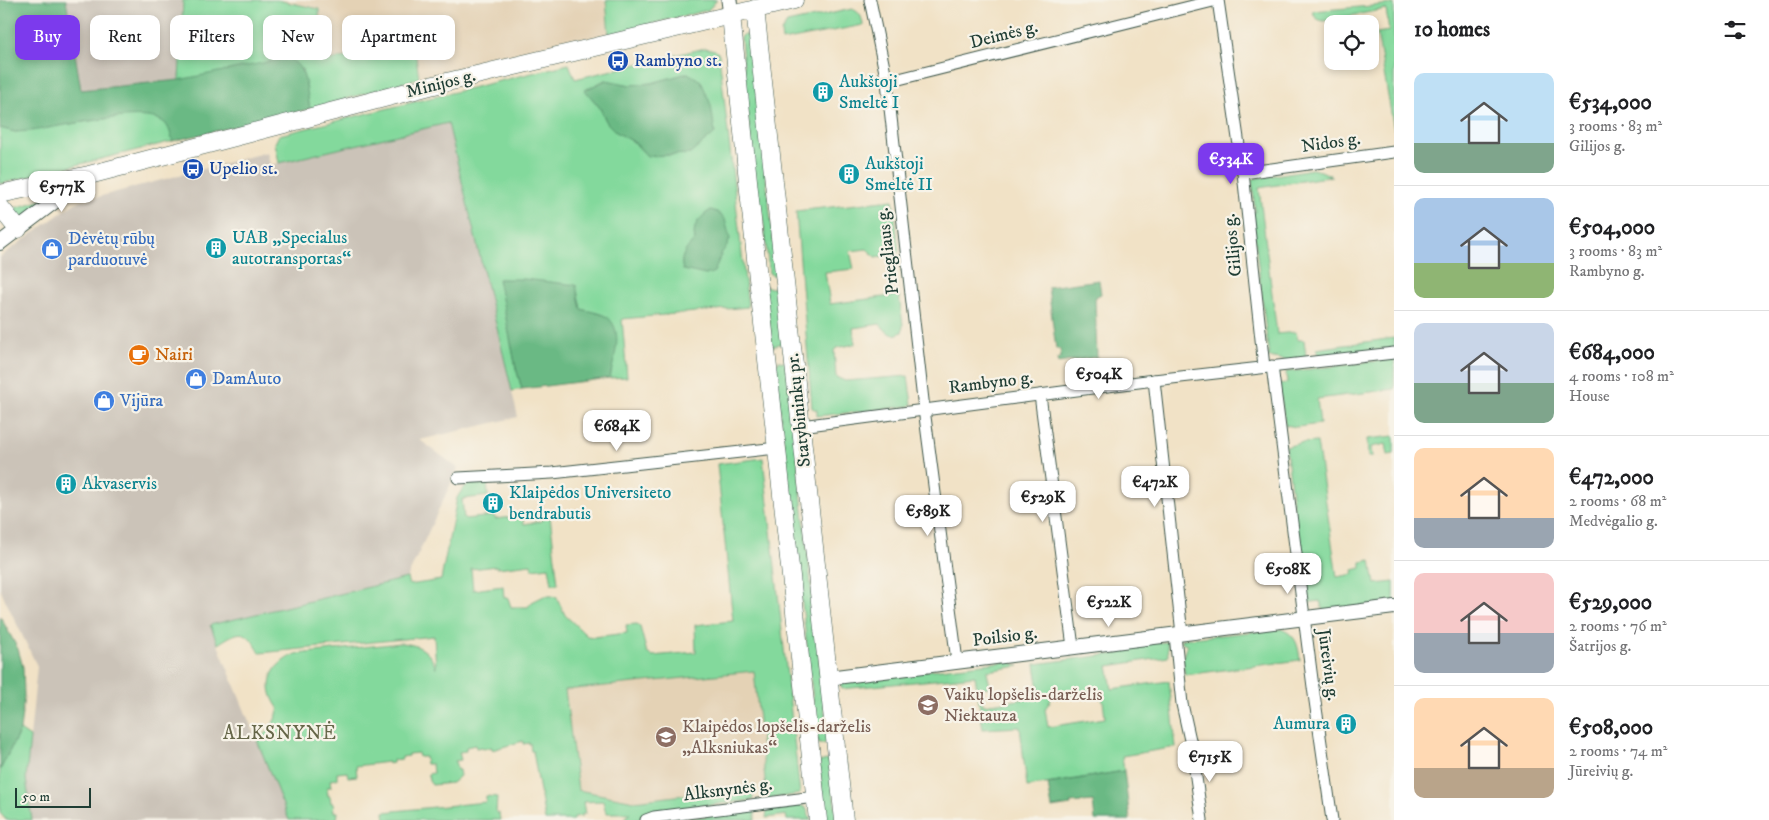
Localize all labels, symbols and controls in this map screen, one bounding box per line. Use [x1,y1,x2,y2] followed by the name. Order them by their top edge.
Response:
[15,15,80,60] chip: Buy
[90,15,160,60] chip: Rent
[170,15,253,60] chip: Filters
[263,15,332,60] chip: New
[342,15,455,60] chip: Apartment
[1324,15,1379,70] map controls
[1324,15,1379,70] button: locate
[968,16,1040,54] street label: Deimės g.
[1721,16,1749,44] icon: filters
[1414,17,1490,43] text: 10 homes
[606,49,630,73] bus stop icon: Rambyno st.
[634,50,722,72] place label: Rambyno st.
[404,65,478,103] street label: Minijos g.
[839,71,899,114] place label: Aukštoji Smeltė I
[811,80,835,104] building icon: Aukštoji Smeltė I
[1569,90,1652,116] text: €534,000
[1454,93,1514,153] icon: home
[1569,116,1662,136] text: 3 rooms · 83 m²
[1300,128,1362,158] street label: Nidos g.
[1569,136,1625,156] text: Gilijos g.
[1196,142,1266,185] pin: €534K
[1209,149,1253,169] text: €534K
[865,153,933,196] place label: Aukštoji Smeltė II
[181,157,205,181] bus stop icon: Upelio st.
[209,158,278,180] place label: Upelio st.
[837,162,861,186] building icon: Aukštoji Smeltė II
[27,170,97,213] pin: €577K
[39,177,85,197] text: €577K
[872,206,904,296] street label: Priegliaus g.
[1219,212,1247,278] street label: Gilijos g.
[1569,215,1655,241] text: €504,000
[1454,218,1514,278] icon: home
[232,227,351,270] place label: UAB „Specialus autotransportas“
[67,228,155,271] place label: Dėvėtų rūbų parduotuvė
[204,236,228,260] building icon: UAB „Specialus autotransportas“
[40,237,64,261] shop icon: Dėvėtų rūbų parduotuvė
[1569,241,1662,261] text: 3 rooms · 83 m²
[1569,261,1645,281] text: Rambyno g.
[1569,340,1655,366] text: €684,000
[127,343,151,367] cafe icon: Nairi
[1454,343,1514,403] icon: home
[155,344,193,366] place label: Nairi
[782,352,816,468] street label: Statybininkų pr.
[1064,358,1134,400] pin: €504K
[1076,364,1122,384] text: €504K
[1569,366,1674,386] text: 4 rooms · 108 m²
[184,367,208,391] shop icon: DamAuto
[947,367,1035,399] street label: Rambyno g.
[212,368,282,390] place label: DamAuto
[1569,386,1610,406] text: House
[92,389,116,413] shop icon: Vijūra
[119,390,164,412] place label: Vijūra
[582,410,652,452] pin: €684K
[594,416,640,436] text: €684K
[1569,465,1654,491] text: €472,000
[1120,466,1190,508] pin: €472K
[1454,468,1514,528] icon: home
[54,472,78,496] building icon: Akvaservis
[1132,472,1178,492] text: €472K
[82,473,157,495] place label: Akvaservis
[1008,480,1078,523] pin: €529K
[509,482,672,525] place label: Klaipėdos Universiteto bendrabutis
[1021,487,1065,507] text: €529K
[481,491,505,515] building icon: Klaipėdos Universiteto bendrabutis
[1569,491,1666,511] text: 2 rooms · 68 m²
[893,494,963,537] pin: €589K
[906,501,950,521] text: €589K
[1569,511,1658,531] text: Medvėgalio g.
[1253,552,1323,595] pin: €508K
[1265,559,1311,579] text: €508K
[1074,586,1144,628] pin: €522K
[1569,590,1652,616] text: €529,000
[1087,592,1131,612] text: €522K
[1454,593,1514,653] icon: home
[1569,616,1667,636] text: 2 rooms · 76 m²
[971,622,1039,652] street label: Poilsio g.
[1312,626,1344,702] street label: Jūreivių g.
[1569,636,1631,656] text: Šatrijos g.
[943,684,1103,727] place label: Vaikų lopšelis-darželis Niektauza
[916,693,940,717] school or university icon: Vaikų lopšelis-darželis Niektauza
[1334,712,1358,736] building icon: Aumura
[1273,713,1330,735] place label: Aumura
[1569,715,1653,741] text: €508,000
[682,716,871,759] place label: Klaipėdos lopšelis-darželis „Alksniukas“
[1454,718,1514,778] icon: home
[223,721,337,745] district label: ALKSNYNĖ
[654,725,678,749] school or university icon: Klaipėdos lopšelis-darželis „Alksniukas“
[1175,740,1245,783] pin: €715K
[1569,741,1667,761] text: 2 rooms · 74 m²
[1189,747,1231,767] text: €715K
[1569,761,1633,781] text: Jūreivių g.
[682,774,774,806] street label: Alksnynės g.
[15,785,91,808] scale bar
[22,788,50,806] text: 50 m

